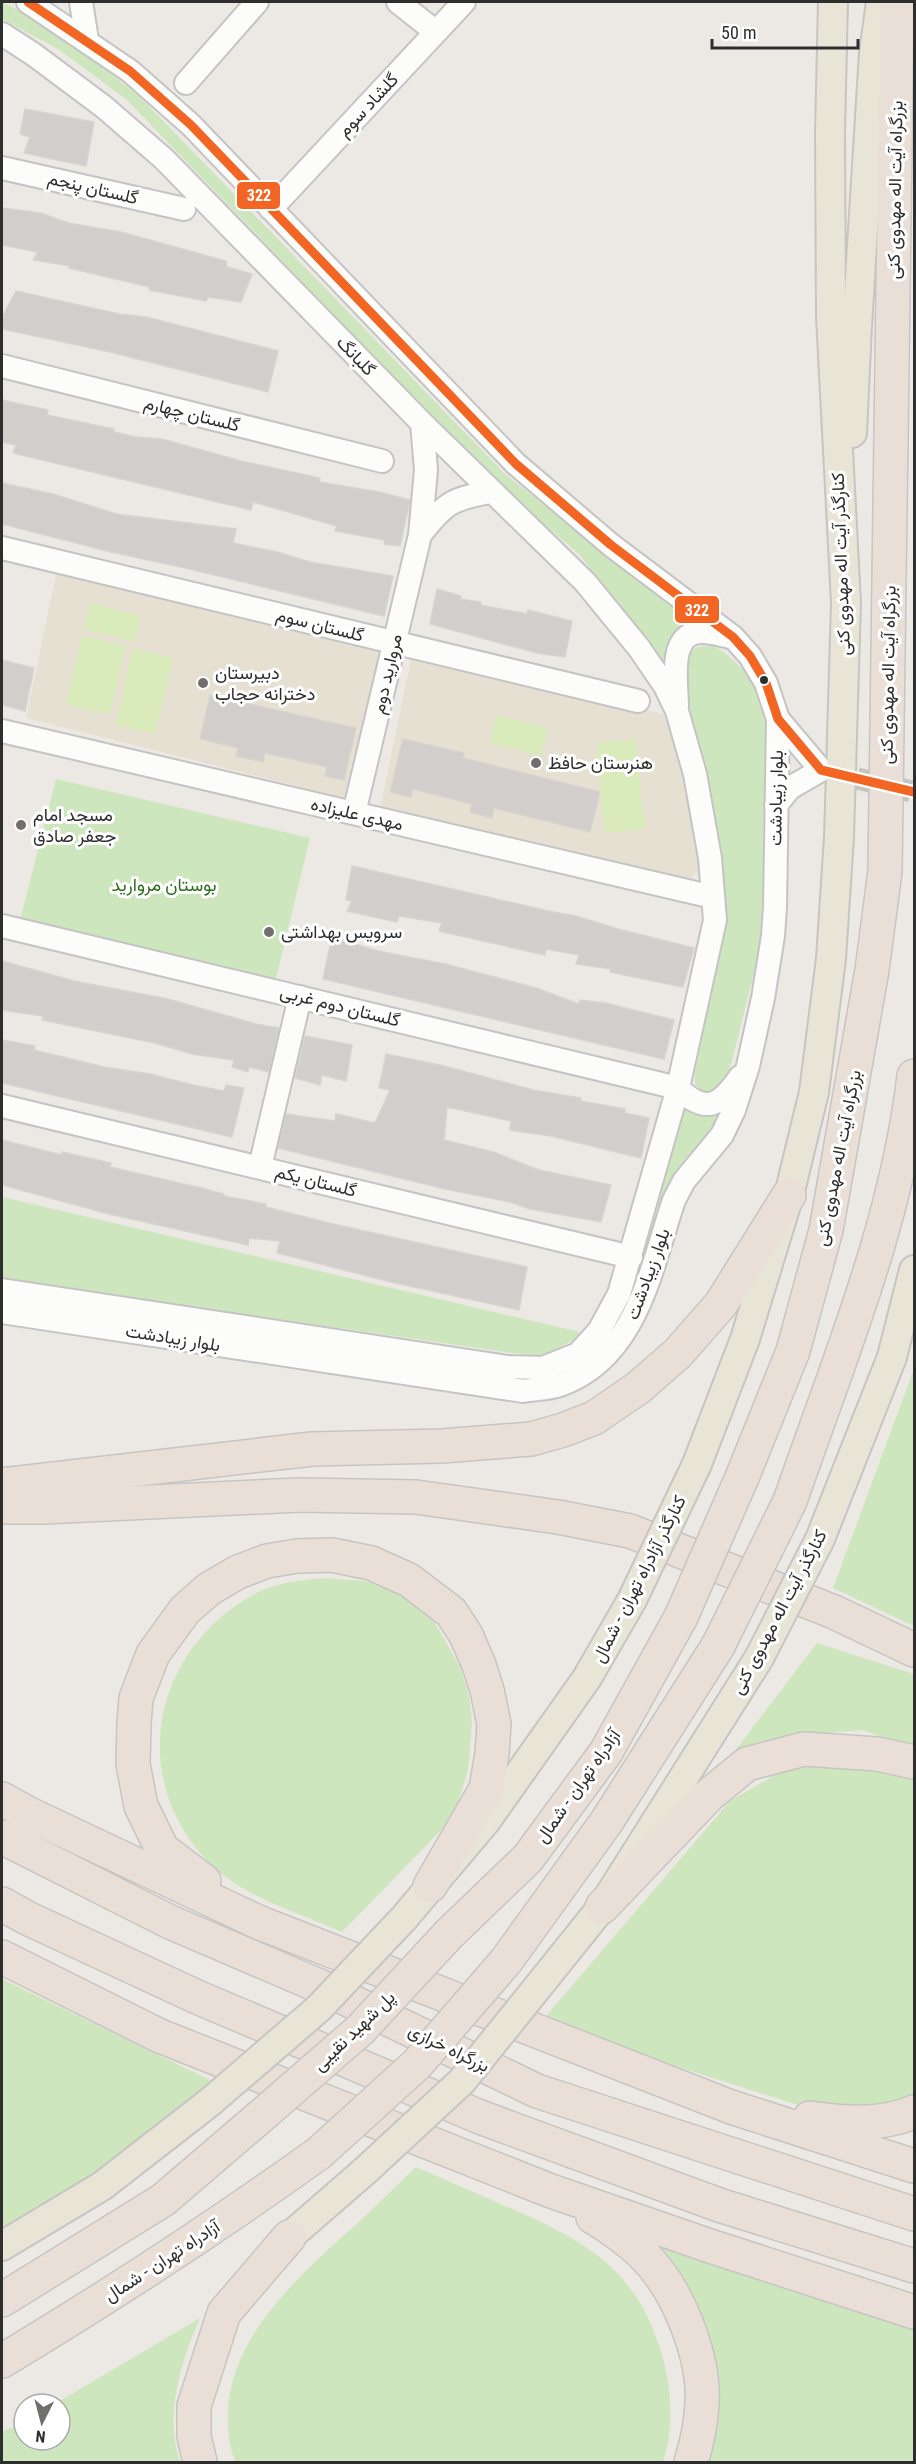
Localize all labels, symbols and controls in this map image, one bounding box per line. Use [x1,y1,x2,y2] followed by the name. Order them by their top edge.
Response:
[712,12,858,50] scale bar
[721,22,756,43] text: 50 m
[333,69,404,142] street label: گلشاد سوم
[882,100,908,280] street label: بزرگراه آیت اله مهدوی کنی
[45,167,140,210] street label: گلستان پنجم
[236,181,281,210] line badge: 322
[247,186,271,205] text: 322
[333,332,380,380] street label: گلبانگ
[142,391,242,438] street label: گلستان چهارم
[827,472,855,656] street label: کنارگذر آیت اله مهدوی کنی
[875,585,901,765] street label: بزرگراه آیت اله مهدوی کنی
[674,595,720,624] line badge: 322
[685,601,709,620] text: 322
[274,603,366,647] street label: گلستان سوم
[367,632,408,716] street label: مروارید دوم
[215,662,315,705] place label: دبیرستان دخترانه حجاب
[758,674,770,686] unlabelled marker
[196,676,210,690] marker: دبیرستان دخترانه حجاب
[764,750,788,846] street label: بلوار زیبادشت
[548,752,653,774] place label: هنرستان حافظ
[529,756,543,770] marker: هنرستان حافظ
[309,793,405,835] street label: مهدی علیزاده
[33,804,116,847] place label: مسجد امام جعفر صادق
[14,818,28,832] marker: مسجد امام جعفر صادق
[111,874,217,896] park label: بوستان مروارید
[281,921,402,943] place label: سرویس بهداشتی
[262,925,276,939] marker: سرویس بهداشتی
[278,980,402,1033] street label: گلستان دوم غربی
[810,1068,866,1248] street label: بزرگراه آیت اله مهدوی کنی
[273,1160,359,1203] street label: گلستان یکم
[621,1225,675,1323] street label: بلوار زیبادشت
[124,1320,222,1356] street label: بلوار زیبادشت
[587,1492,691,1666] street label: کنارگذر آزادراه تهران - شمال
[726,1526,832,1698] street label: کنارگذر آیت اله مهدوی کنی
[531,1724,626,1847] street label: آزادراه تهران - شمال
[308,1986,400,2076] street label: پل شهید نقیبی
[405,2019,493,2077] street label: بزرگراه خرازی
[100,2214,226,2307] street label: آزادراه تهران - شمال
[12,2392,72,2452] north arrow
[35,2426,46,2446] text: N

